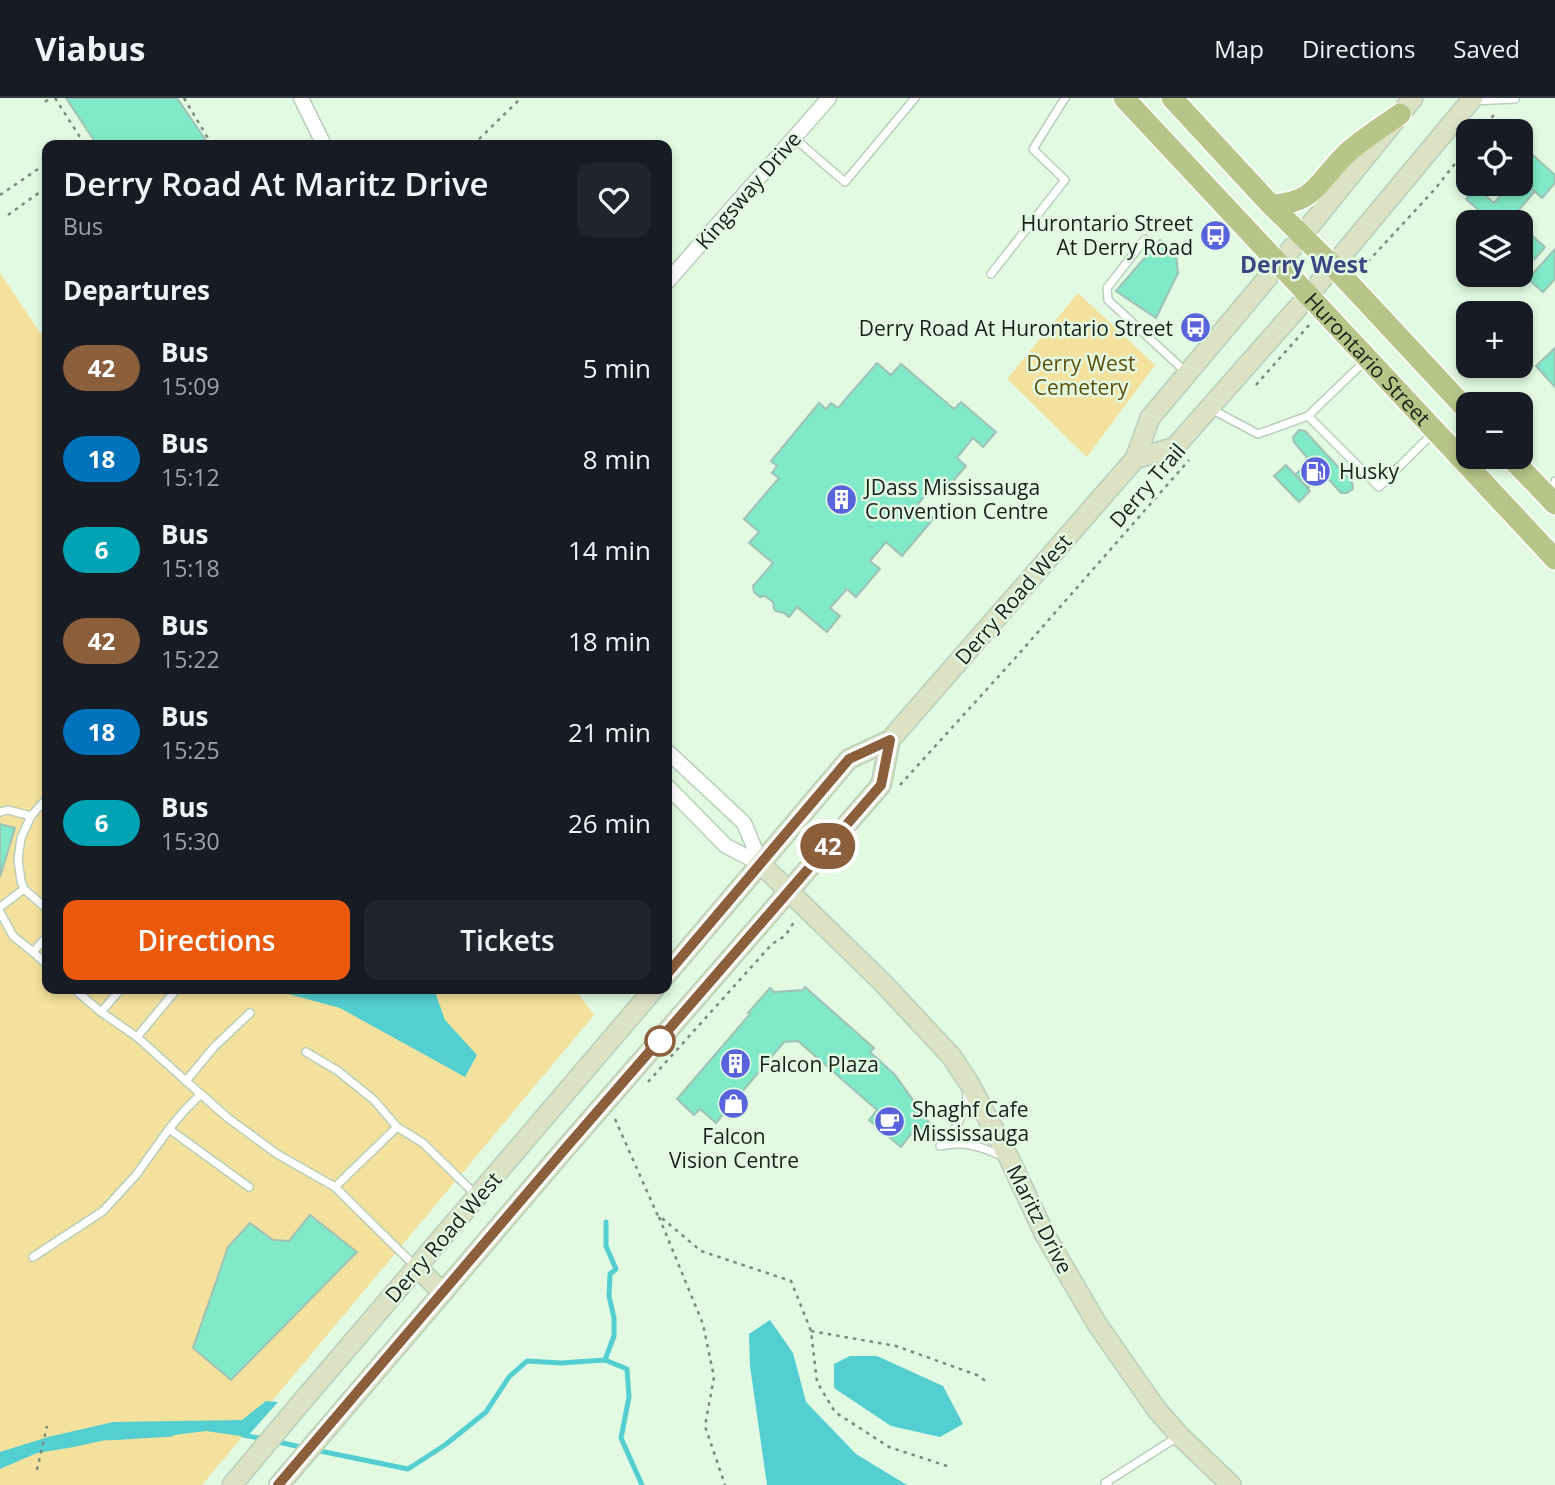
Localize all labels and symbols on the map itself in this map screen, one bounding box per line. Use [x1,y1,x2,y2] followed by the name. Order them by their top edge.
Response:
[689,125,807,255] street label: Kingsway Drive
[1021,209,1193,261] place label: Hurontario Street At Derry Road
[1199,218,1233,252] bus stop icon: Hurontario Street At Derry Road
[1240,248,1368,280] district label: Derry West
[1299,286,1437,431] street label: Hurontario Street
[1179,311,1213,345] bus stop icon: Derry Road At Hurontario Street
[859,314,1173,342] place label: Derry Road At Hurontario Street
[1027,349,1135,401] park label: Derry West Cemetery
[1103,437,1191,533] street label: Derry Trail
[1299,454,1333,488] fuel station icon: Husky
[1339,457,1399,485] place label: Husky
[863,473,1048,525] place label: JDass Mississauga Convention Centre
[825,482,859,516] building icon: JDass Mississauga Convention Centre
[948,528,1078,670] street label: Derry Road West
[796,823,860,869] line badge: 42
[645,1026,675,1056] unlabelled marker
[719,1047,753,1081] building icon: Falcon Plaza
[759,1050,879,1078] place label: Falcon Plaza
[717,1087,751,1121] shop icon: Falcon Vision Centre
[912,1095,1029,1147] place label: Shaghf Cafe Mississauga
[872,1104,906,1138] cafe icon: Shaghf Cafe Mississauga
[669,1122,799,1174] place label: Falcon Vision Centre
[1001,1160,1079,1278] street label: Maritz Drive
[378,1166,508,1308] street label: Derry Road West

